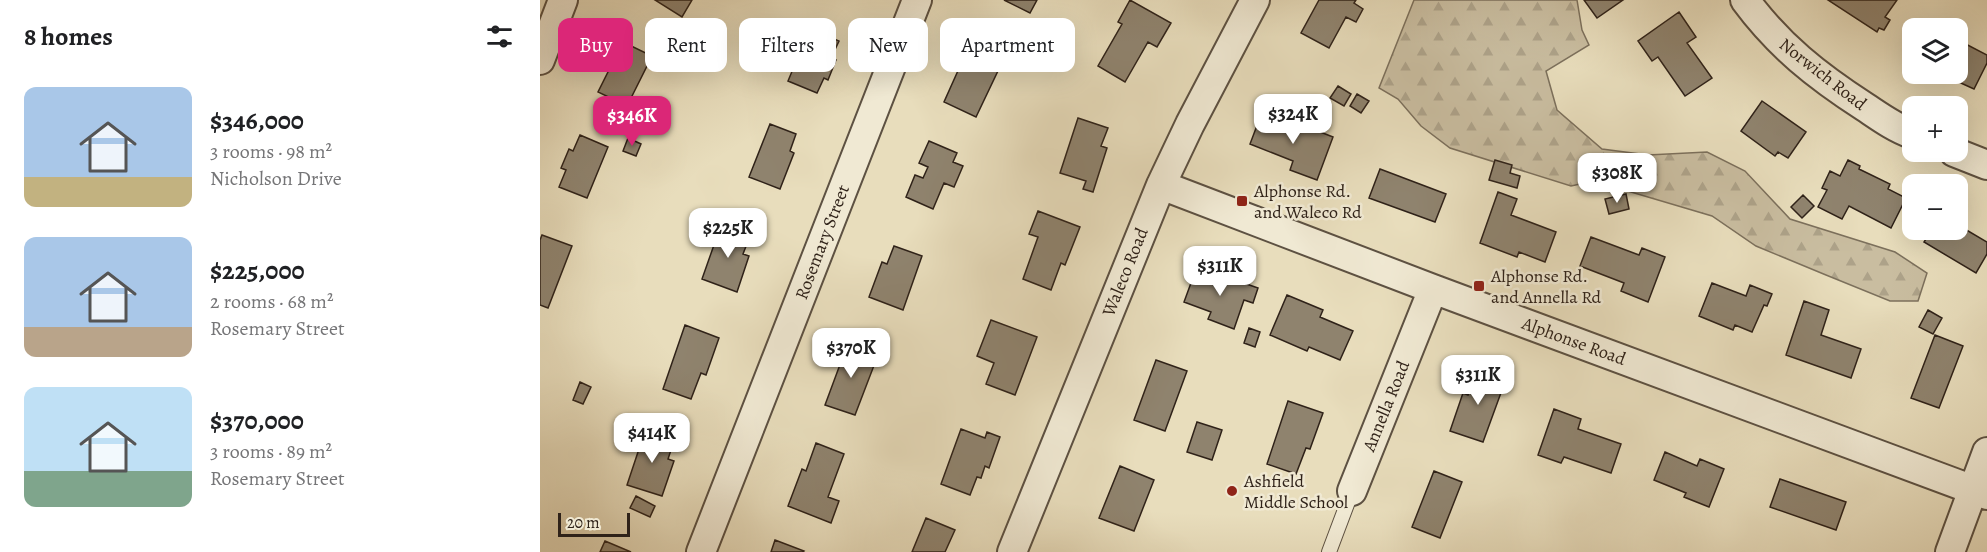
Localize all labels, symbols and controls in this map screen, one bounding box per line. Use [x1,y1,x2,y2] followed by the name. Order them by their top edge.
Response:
[558,18,633,72] chip: Buy
[645,18,727,72] chip: Rent
[739,18,836,72] chip: Filters
[848,18,928,72] chip: New
[940,18,1075,72] chip: Apartment
[1902,18,1968,240] map controls
[1902,18,1968,84] button: layers
[24,19,113,54] text: 8 homes
[483,20,516,53] icon: filters
[1774,32,1872,116] street label: Norwich Road
[1251,94,1335,145] pin: $324K
[590,96,674,147] pin: $346K
[1902,96,1968,162] button: +
[1268,100,1318,127] text: $324K
[607,102,657,129] text: $346K
[210,103,304,138] text: $346,000
[72,111,144,183] icon: home
[210,138,332,165] text: 3 rooms · 98 m²
[1575,153,1659,204] pin: $308K
[1592,159,1642,186] text: $308K
[210,165,342,192] text: Nicholson Drive
[1902,174,1968,240] button: −
[1253,179,1362,224] place label: Alphonse Rd. and Waleco Rd
[789,181,855,303] street label: Rosemary Street
[1235,194,1249,208] marker: Alphonse Rd. and Waleco Rd
[686,208,770,259] pin: $225K
[703,214,753,241] text: $225K
[1096,224,1154,321] street label: Waleco Road
[1178,246,1262,297] pin: $311K
[1197,252,1243,279] text: $311K
[210,253,305,288] text: $225,000
[72,261,144,333] icon: home
[1490,264,1602,309] place label: Alphonse Rd. and Annella Rd
[1472,279,1486,293] marker: Alphonse Rd. and Annella Rd
[210,288,334,315] text: 2 rooms · 68 m²
[1518,311,1630,371] street label: Alphonse Road
[210,315,345,342] text: Rosemary Street
[809,328,893,379] pin: $370K
[826,334,876,361] text: $370K
[1436,355,1520,406] pin: $311K
[1356,357,1415,456] street label: Annella Road
[1455,361,1501,388] text: $311K
[210,403,304,438] text: $370,000
[72,411,144,483] icon: home
[610,413,694,464] pin: $414K
[628,419,676,446] text: $414K
[210,438,332,465] text: 3 rooms · 89 m²
[210,465,345,492] text: Rosemary Street
[1243,469,1349,514] place label: Ashfield Middle School
[1225,484,1239,498] marker: Ashfield Middle School
[558,510,630,538] scale bar
[567,512,600,534] text: 20 m

